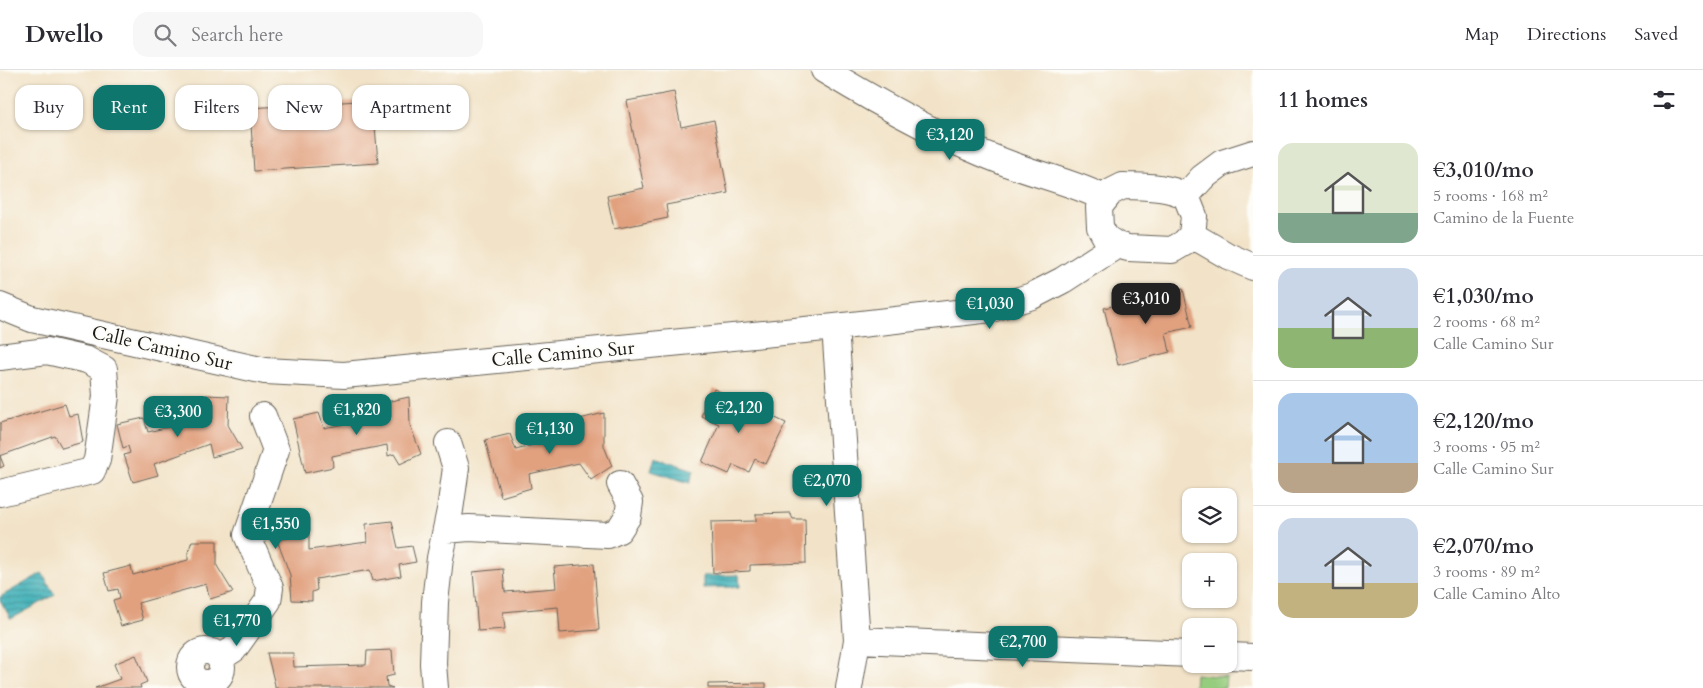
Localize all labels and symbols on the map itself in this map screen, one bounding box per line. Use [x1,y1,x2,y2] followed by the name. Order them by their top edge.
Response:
[909,118,991,161] pin: €3,120
[1105,282,1187,325] pin: €3,010
[949,288,1031,330] pin: €1,030
[89,319,235,377] street label: Calle Camino Sur
[490,335,636,373] street label: Calle Camino Sur
[698,392,780,434] pin: €2,120
[316,394,398,436] pin: €1,820
[137,396,219,438] pin: €3,300
[509,412,591,455] pin: €1,130
[786,464,868,507] pin: €2,070
[235,508,317,550] pin: €1,550
[196,604,278,647] pin: €1,770
[982,626,1064,668] pin: €2,700

